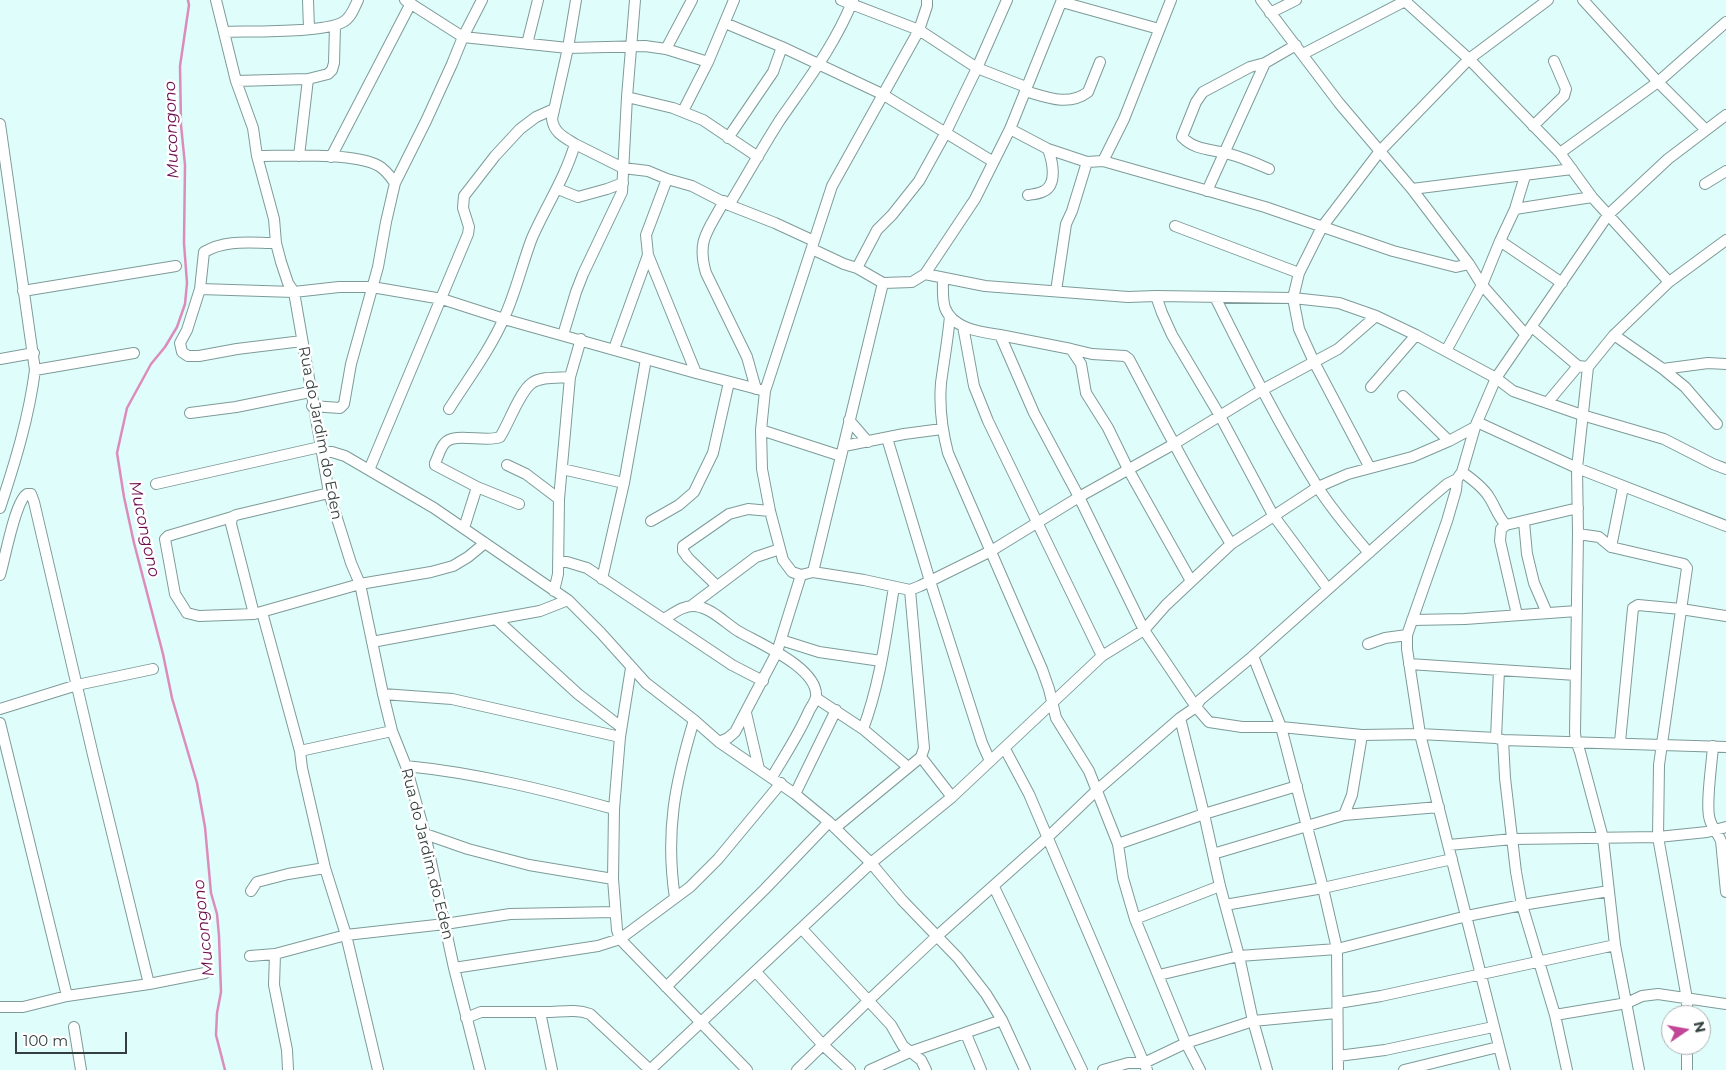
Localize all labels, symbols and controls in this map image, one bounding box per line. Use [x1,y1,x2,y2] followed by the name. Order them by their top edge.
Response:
[161,81,183,179] water label: Mucongono
[294,345,346,521] street label: Rua do Jardim do Eden
[124,479,164,579] water label: Mucongono
[397,766,457,942] street label: Rua do Jardim do Eden
[189,878,219,978] water label: Mucongono
[1661,1005,1711,1055] north arrow
[1690,1020,1710,1034] text: N
[18,1022,130,1054] scale bar
[23,1031,68,1050] text: 100 m

